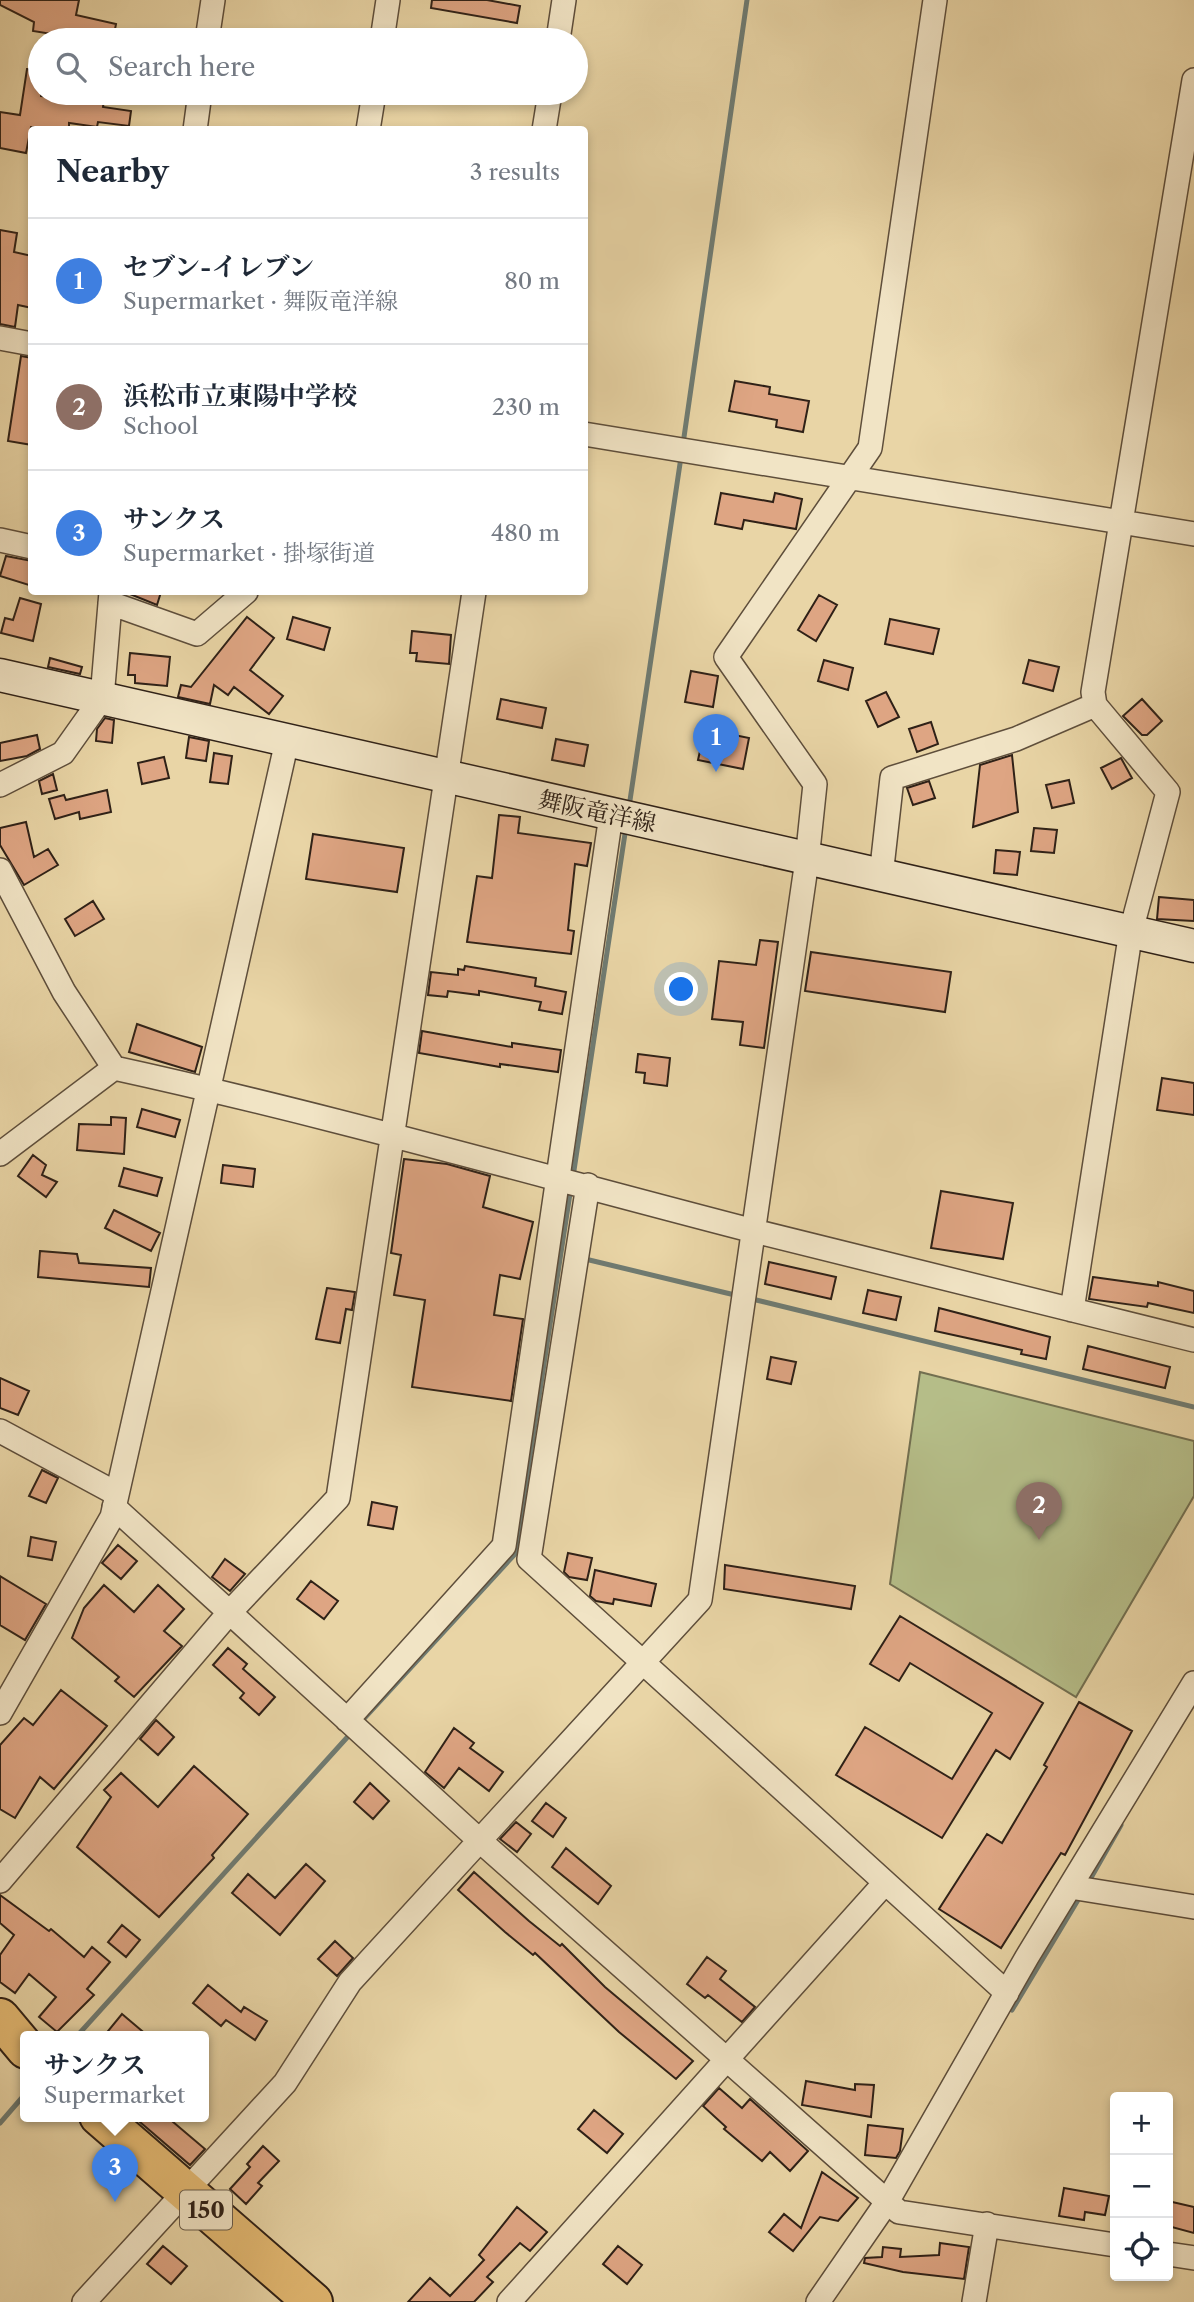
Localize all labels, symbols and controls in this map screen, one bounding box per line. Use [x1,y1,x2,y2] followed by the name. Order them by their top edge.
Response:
[28,28,588,105] search box
[52,48,90,86] icon: search
[108,51,255,83] text: Search here
[56,153,169,190] text: Nearby
[470,158,560,186] text: 3 results
[123,251,314,283] text: セブン-イレブン
[74,267,84,295] text: 1
[504,267,560,295] text: 80 m
[123,287,398,315] text: Supermarket · 舞阪竜洋線
[123,380,357,412] text: 浜松市立東陽中学校
[72,393,86,421] text: 2
[492,393,560,421] text: 230 m
[123,412,198,440] text: School
[123,503,225,535] text: サンクス
[73,519,86,547] text: 3
[491,519,560,547] text: 480 m
[123,539,375,567] text: Supermarket · 掛塚街道
[693,714,739,772] pin: 1
[535,785,659,838] street label: 舞阪竜洋線
[664,972,698,1006] your location
[1016,1482,1062,1540] pin: 2
[20,2031,209,2122] popup
[44,2049,146,2081] text: サンクス
[44,2081,185,2109] text: Supermarket
[1110,2092,1173,2281] map controls
[1110,2092,1173,2155] button: +
[92,2144,138,2202] pin: 3
[1110,2155,1173,2218] button: −
[180,2190,232,2230] road number: 150
[1110,2218,1173,2281] button: locate

